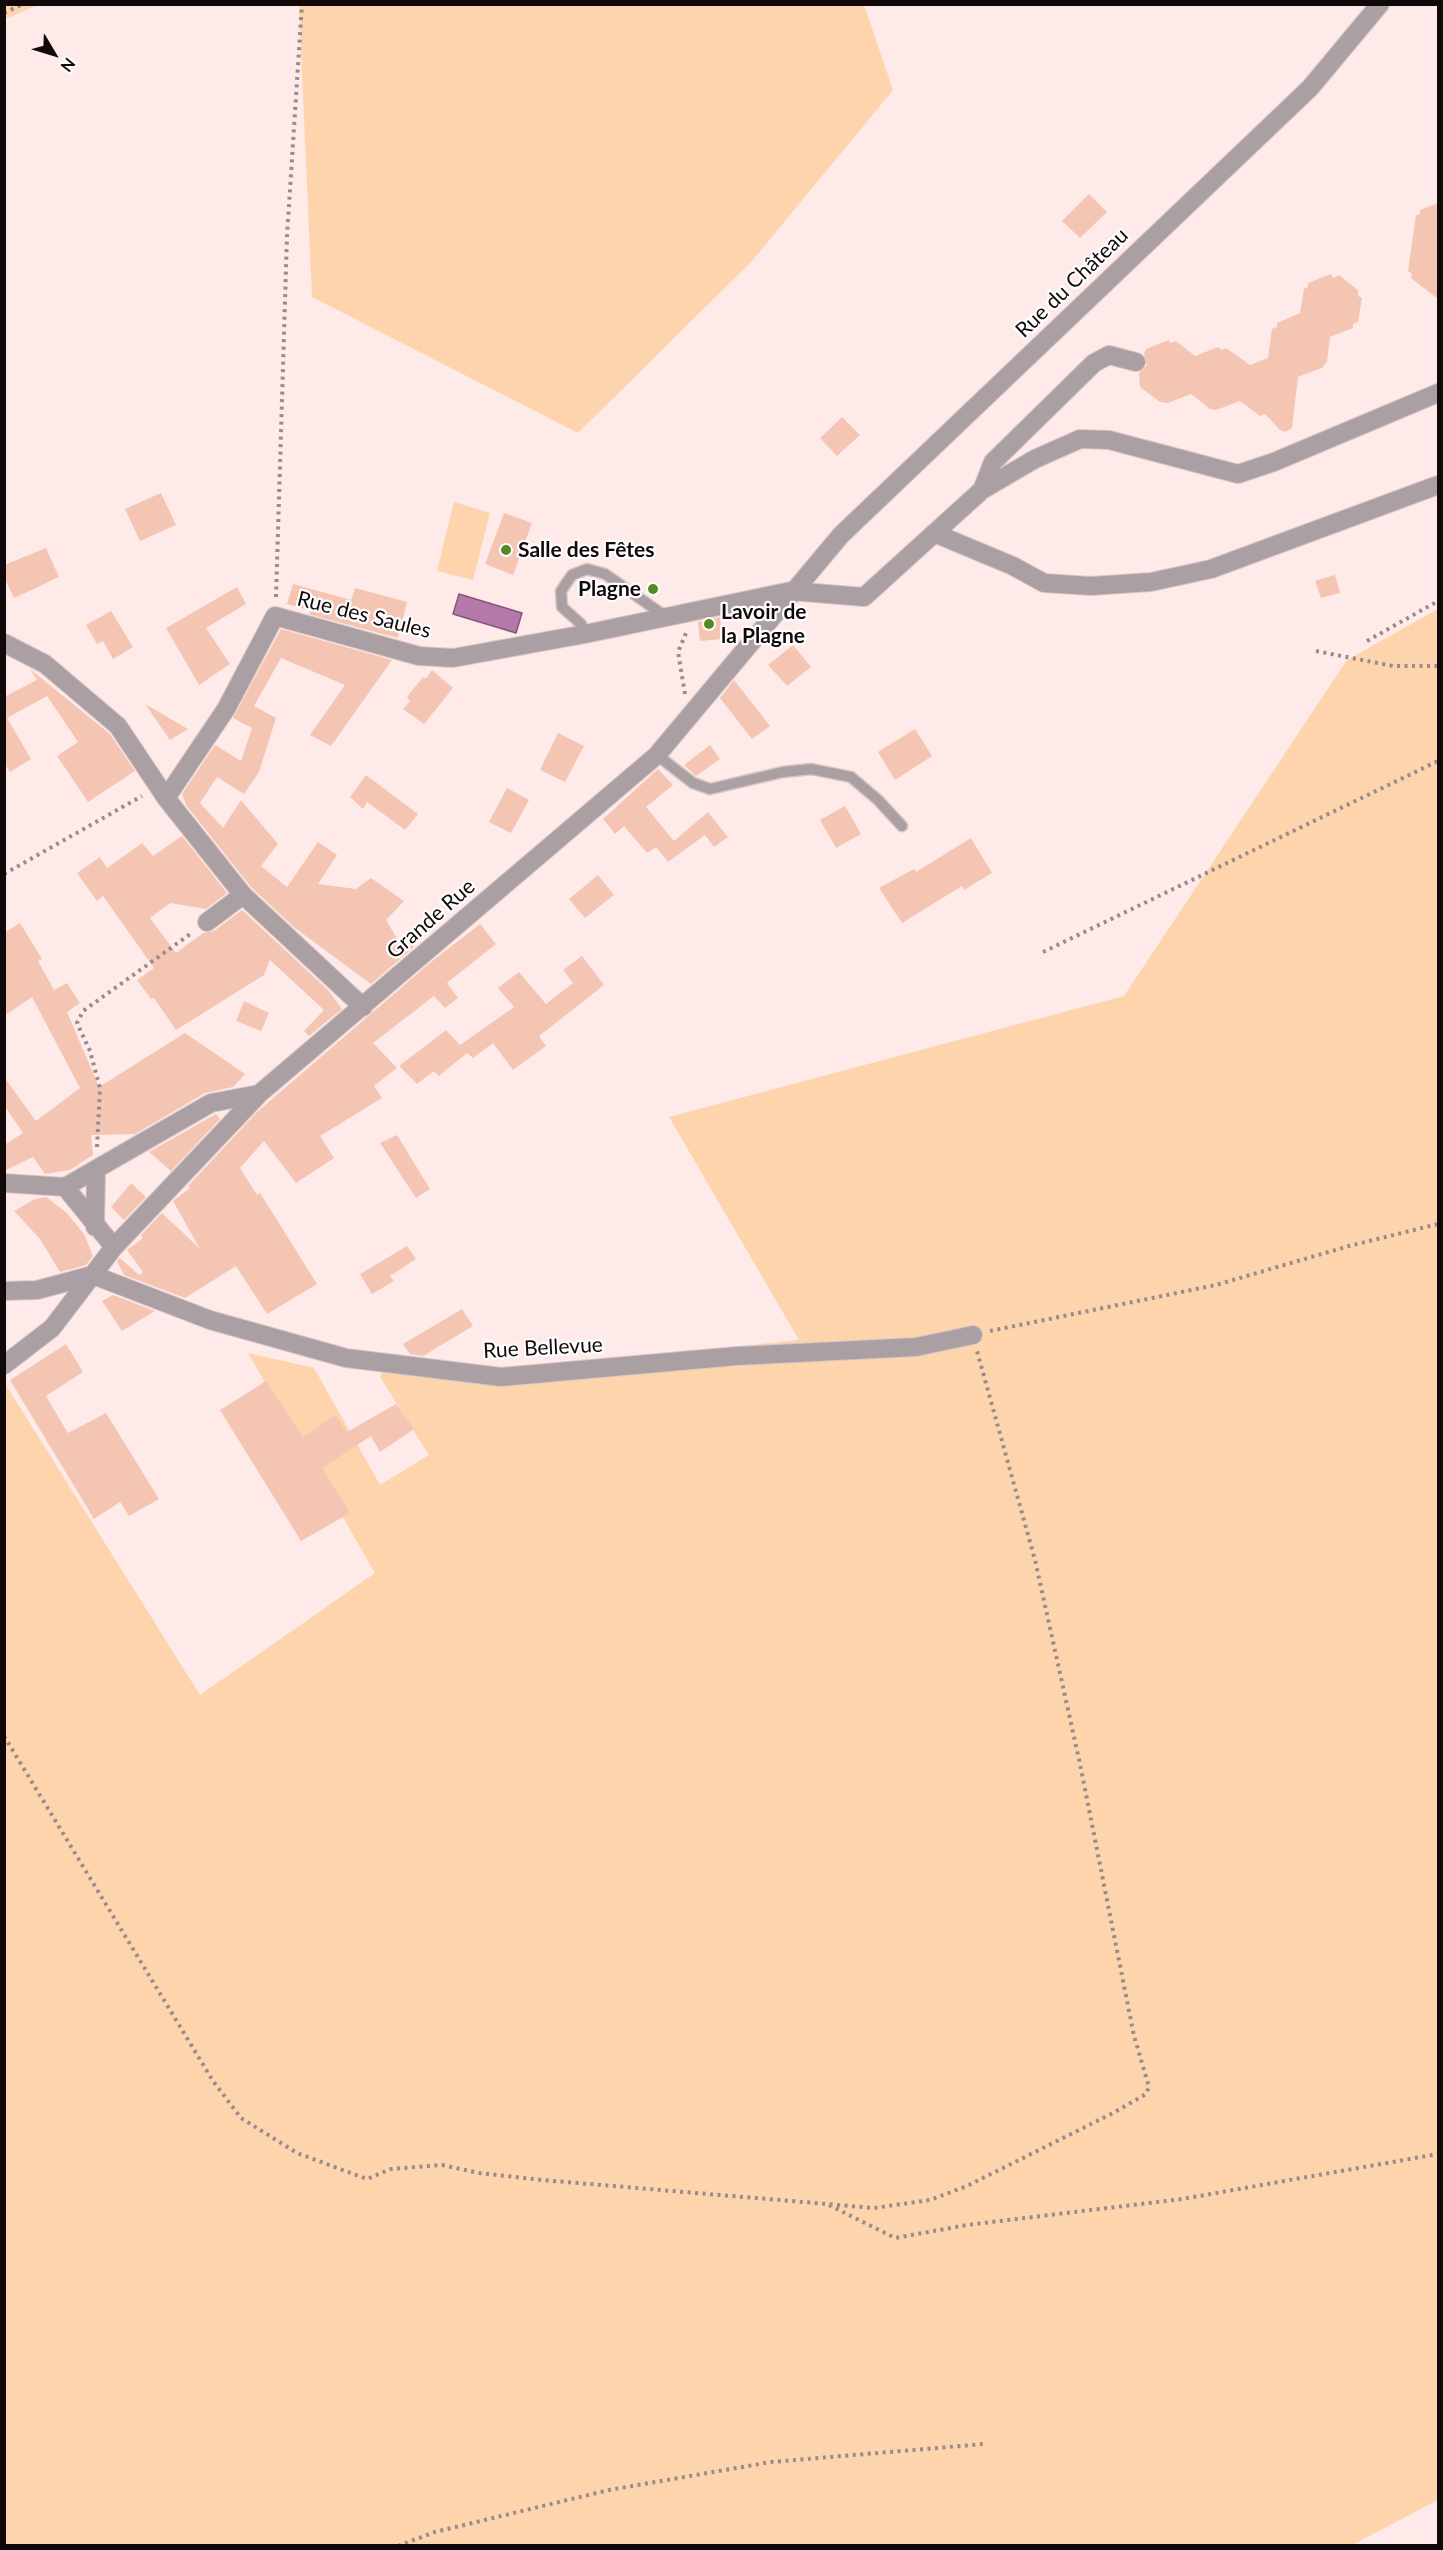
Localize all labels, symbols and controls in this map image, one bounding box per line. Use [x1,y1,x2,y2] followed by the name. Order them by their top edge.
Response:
[24,24,84,84] north arrow
[57,55,80,76] text: N
[1011,223,1133,343] street label: Rue du Château
[518,537,654,563] place label: Salle des Fêtes
[499,543,513,557] marker: Salle des Fêtes
[578,576,641,602] place label: Plagne
[646,582,660,596] marker: Plagne
[295,586,433,644] street label: Rue des Saules
[721,599,807,649] place label: Lavoir de la Plagne
[702,617,716,631] marker: Lavoir de la Plagne
[382,874,480,964] street label: Grande Rue
[483,1332,603,1364] street label: Rue Bellevue

